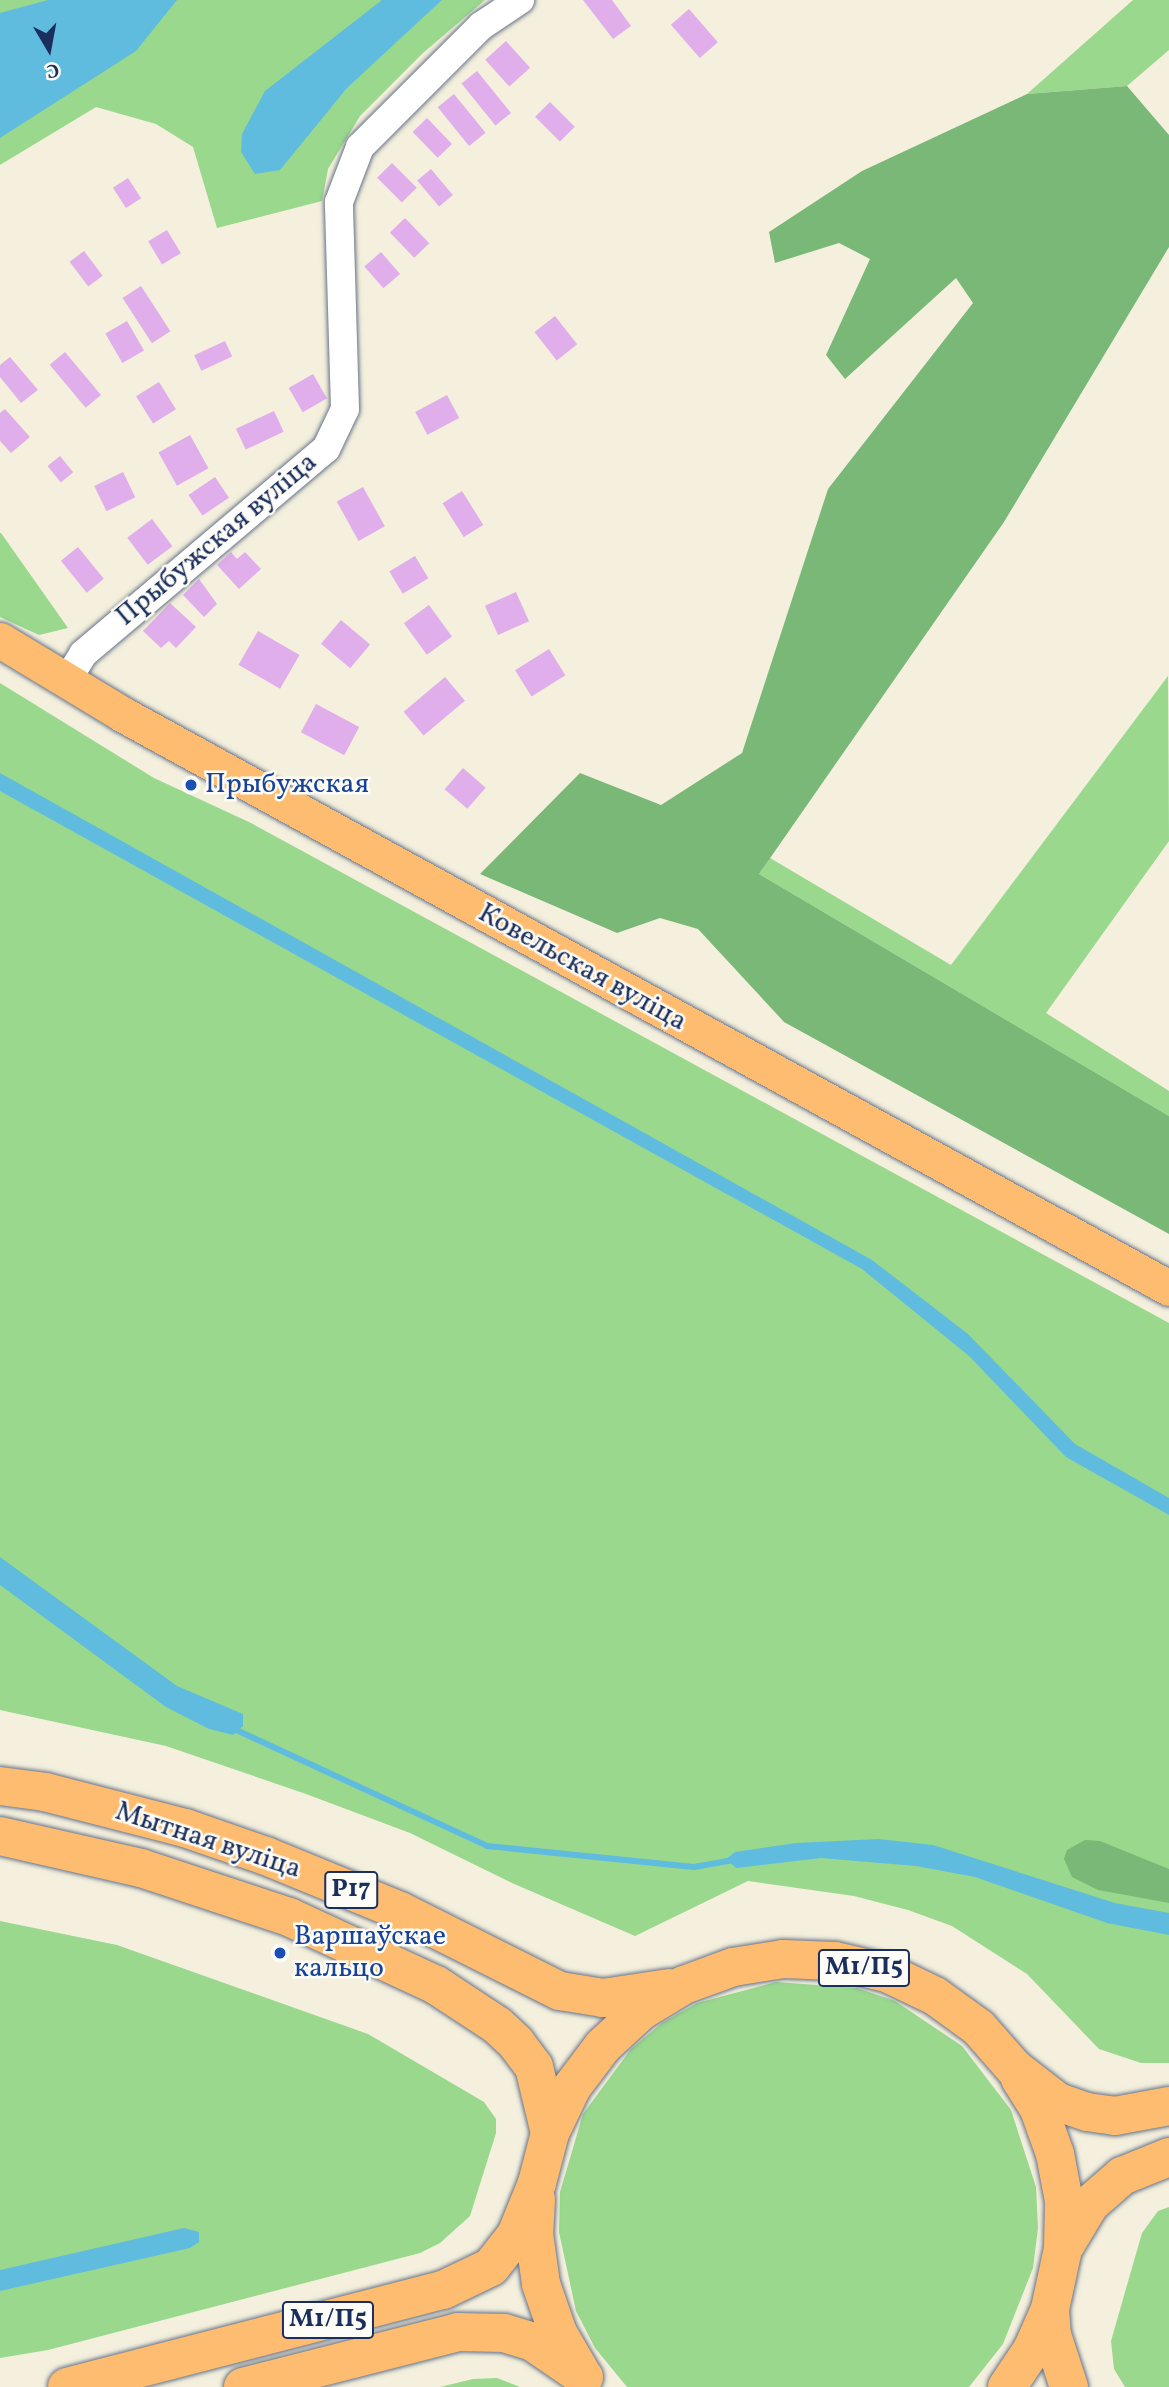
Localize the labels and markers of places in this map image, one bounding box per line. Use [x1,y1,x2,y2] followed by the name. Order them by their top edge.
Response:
[205,768,369,802] place label: Прыбужская
[183,777,199,793] marker: Прыбужская
[294,1920,446,1986] place label: Варшаўскае кальцо
[272,1945,288,1961] marker: Варшаўскае кальцо

